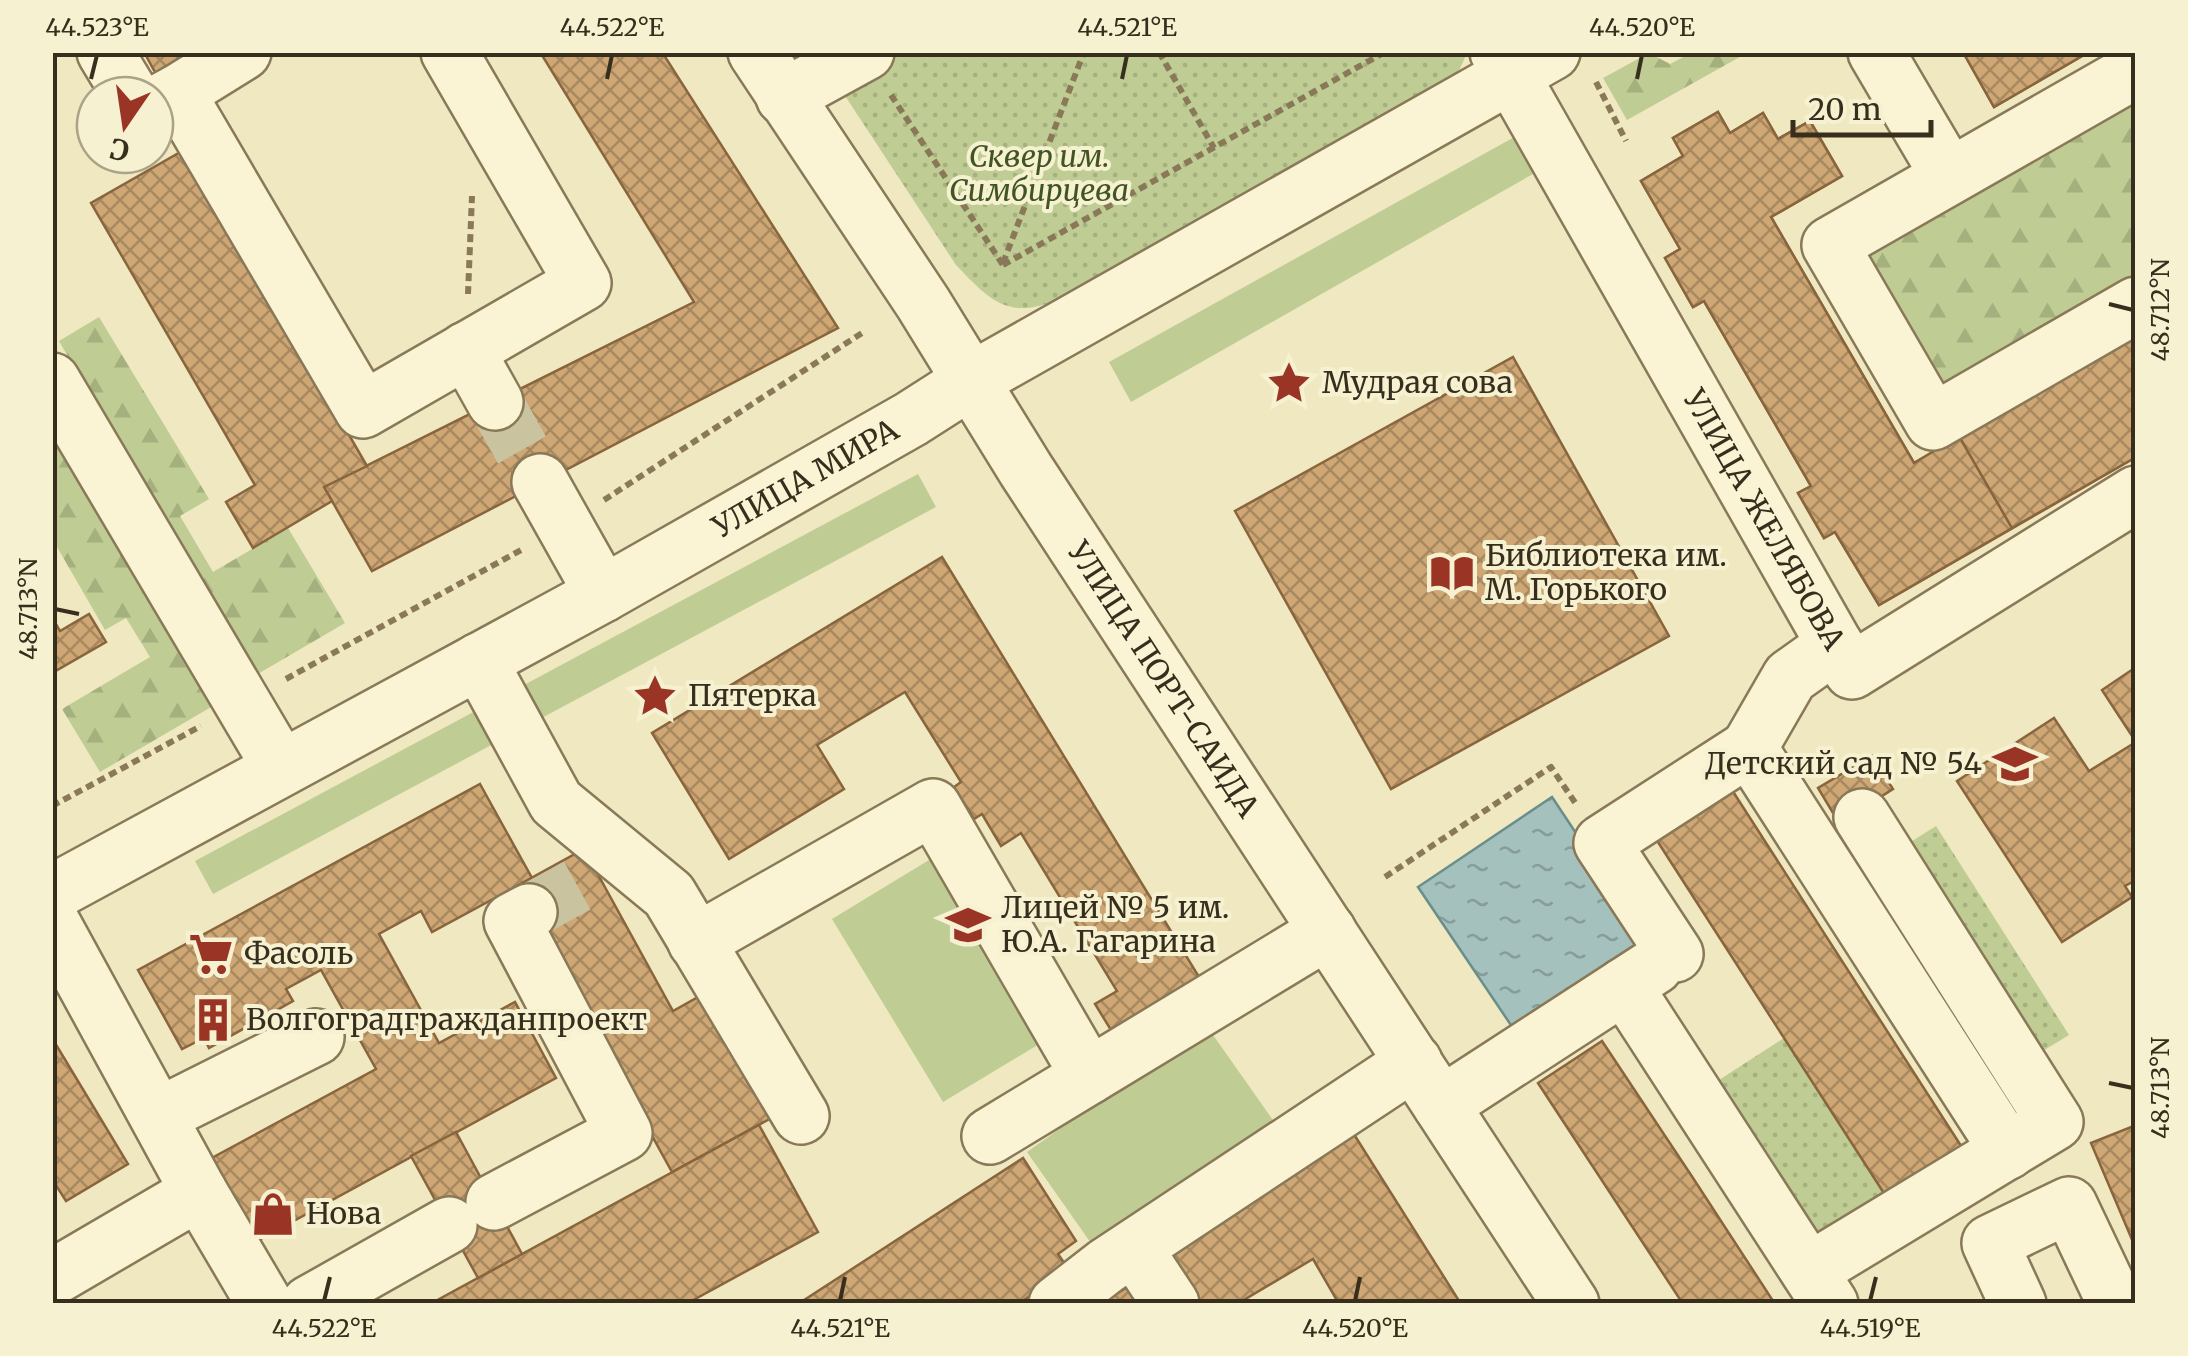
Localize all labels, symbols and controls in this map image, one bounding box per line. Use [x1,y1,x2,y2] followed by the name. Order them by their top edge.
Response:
[45,11,149,43] text: 44.523°E
[560,11,664,43] text: 44.522°E
[1077,11,1177,43] text: 44.521°E
[1589,11,1695,43] text: 44.520°E
[75,75,175,175] north arrow
[1793,75,1930,137] scale bar
[1808,90,1882,128] text: 20 m
[106,130,132,169] text: С
[949,137,1129,209] park label: Сквер им. Симбирцева
[2144,258,2176,362] text: 48.712°N
[1265,359,1313,407] place icon: Мудрая сова
[1322,363,1513,401] place label: Мудрая сова
[1675,381,1854,657] street label: УЛИЦА ЖЕЛЯБОВА
[705,410,906,546] street label: УЛИЦА МИРА
[1059,533,1268,825] street label: УЛИЦА ПОРТ-САИДА
[1485,536,1727,608] place label: Библиотека им. М. Горького
[1428,549,1476,597] library icon: Библиотека им. М. Горького
[12,558,44,660] text: 48.713°N
[631,672,679,720] place icon: Пятерка
[688,676,817,714] place label: Пятерка
[1991,740,2039,788] school or university icon: Детский сад № 54
[1705,744,1982,782] place label: Детский сад № 54
[1001,888,1229,960] place label: Лицей № 5 им. Ю.А. Гагарина
[944,901,992,949] school or university icon: Лицей № 5 им. Ю.А. Гагарина
[187,930,235,978] supermarket icon: Фасоль
[244,934,353,972] place label: Фасоль
[189,996,237,1044] building icon: Волгоградгражданпроект
[246,1000,647,1038] place label: Волгоградгражданпроект
[2144,1037,2176,1139] text: 48.713°N
[249,1190,297,1238] shop icon: Нова
[306,1194,381,1232] place label: Нова
[272,1312,376,1344] text: 44.522°E
[790,1312,890,1344] text: 44.521°E
[1302,1312,1408,1344] text: 44.520°E
[1820,1312,1920,1344] text: 44.519°E

